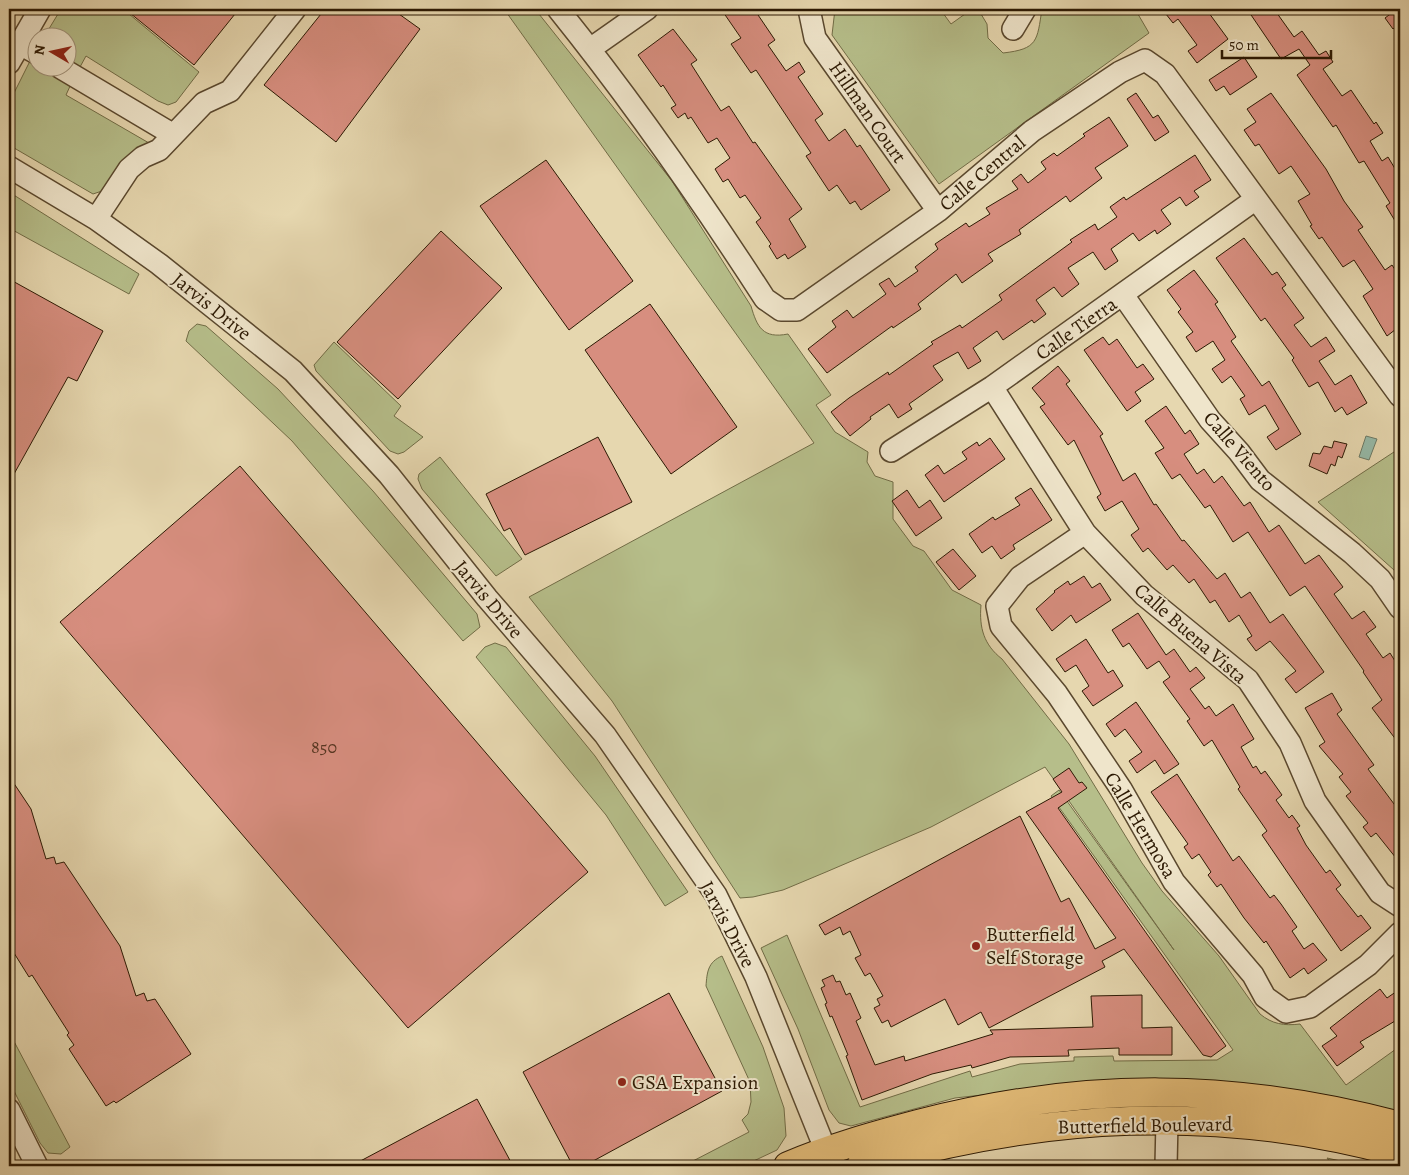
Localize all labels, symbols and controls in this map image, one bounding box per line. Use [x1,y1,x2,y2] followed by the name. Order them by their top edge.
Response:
[28,28,78,78] north arrow
[1222,28,1330,60] scale bar
[1229,35,1259,55] text: 50 m
[29,44,50,57] text: N
[823,56,913,169] street label: Hillman Court
[933,129,1031,217] street label: Calle Central
[166,266,257,347] street label: Jarvis Drive
[1030,290,1123,366] street label: Calle Tierra
[1197,405,1282,497] street label: Calle Viento
[448,554,529,644] street label: Jarvis Drive
[1128,577,1253,690] street label: Calle Buena Vista
[311,735,337,759] house number: 850
[1098,767,1183,884] street label: Calle Hermosa
[693,876,762,972] street label: Jarvis Drive
[986,921,1084,971] place label: Butterfield Self Storage
[970,940,982,952] marker: Butterfield Self Storage
[632,1069,758,1096] place label: GSA Expansion
[616,1076,628,1088] marker: GSA Expansion
[1057,1110,1233,1141] street label: Butterfield Boulevard

